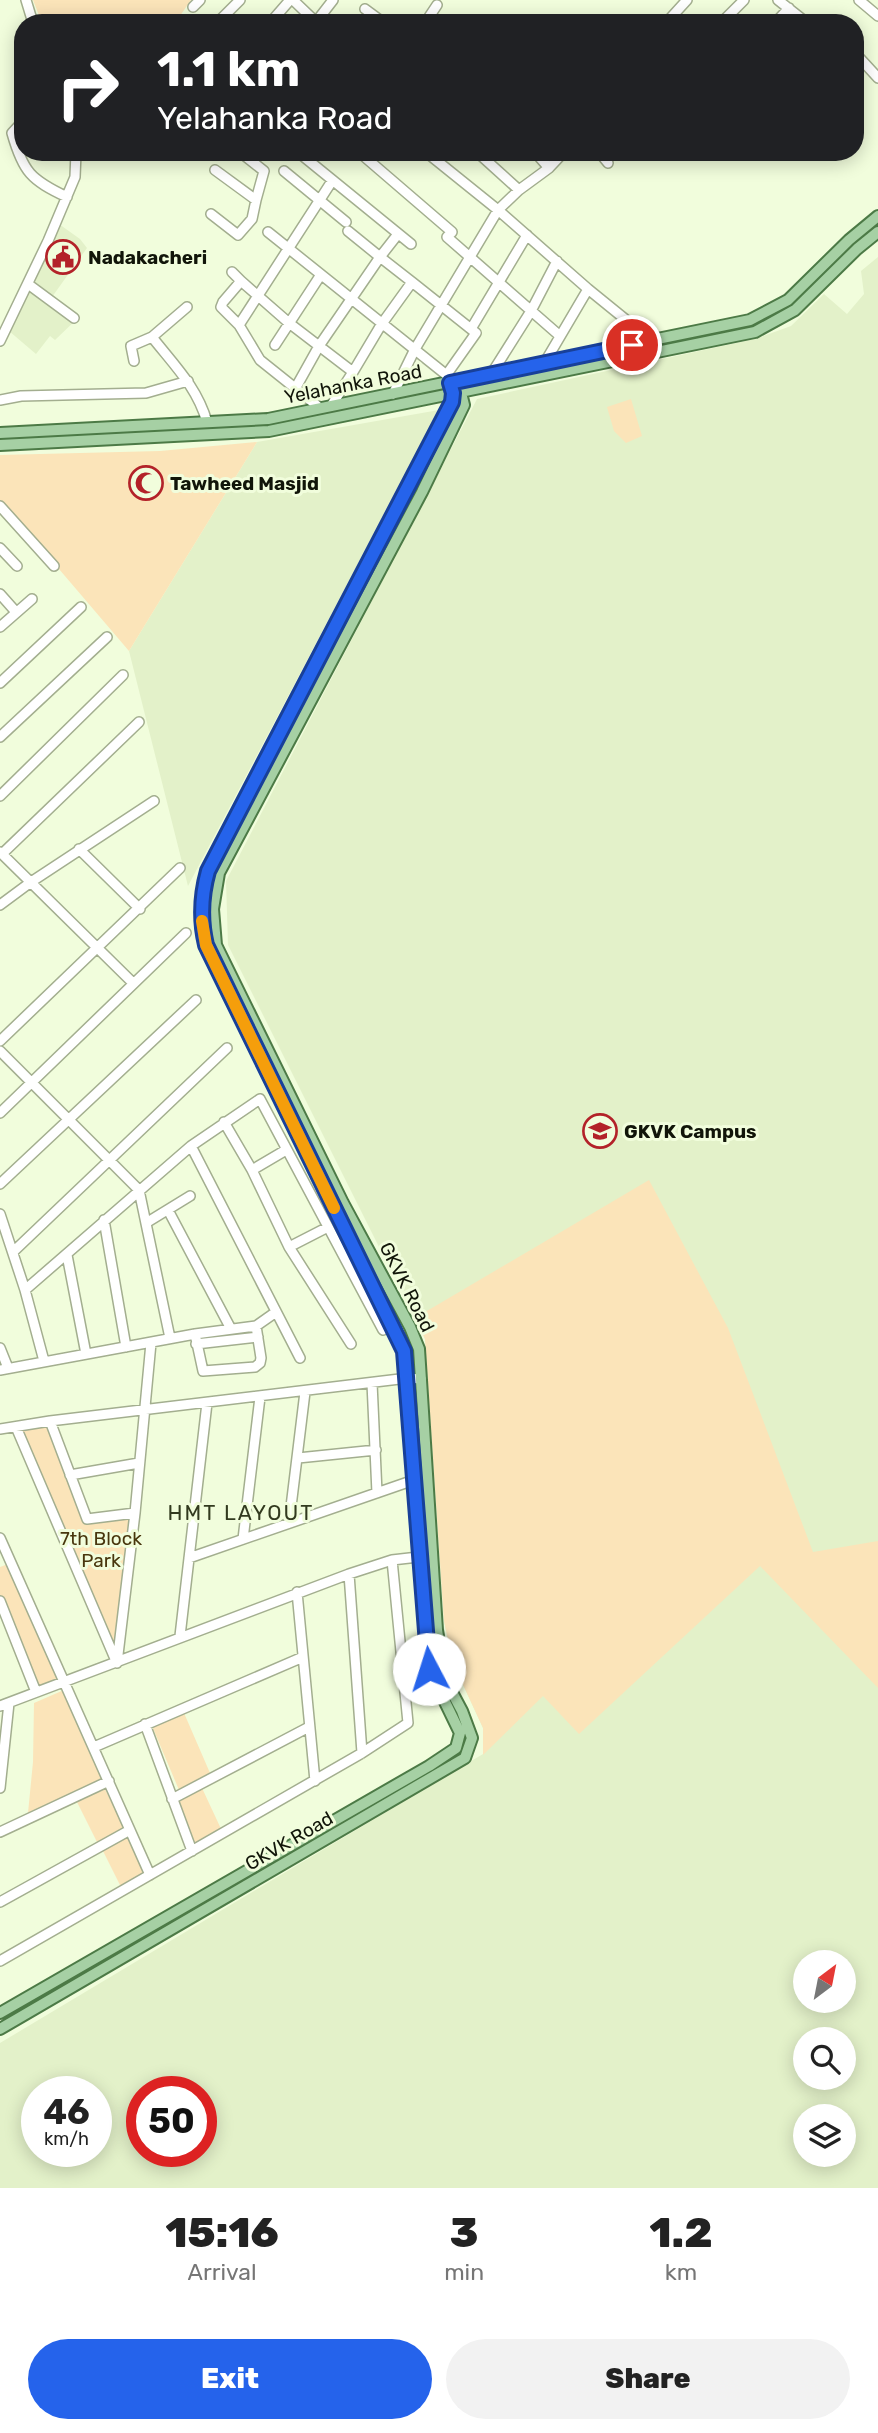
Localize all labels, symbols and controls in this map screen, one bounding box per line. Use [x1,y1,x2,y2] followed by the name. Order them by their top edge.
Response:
[157,40,300,98] text: 1.1 km
[42,42,133,133] icon: right
[157,99,392,137] text: Yelahanka Road
[44,238,82,276] public building icon: Nadakacheri
[88,246,207,269] place label: Nadakacheri
[602,315,662,375] pin
[613,326,651,364] icon: arrive
[282,359,424,409] street label: Yelahanka Road
[127,464,165,502] mosque icon: Tawheed Masjid
[170,472,319,495] place label: Tawheed Masjid
[581,1112,619,1150] school or university icon: GKVK Campus
[624,1120,757,1143] place label: GKVK Campus
[375,1238,439,1336] street label: GKVK Road
[168,1500,314,1525] district label: HMT LAYOUT
[60,1527,142,1572] park label: 7th Block Park
[392,1632,466,1706] position arrow
[241,1807,337,1875] street label: GKVK Road
[793,1950,856,2012] north arrow
[793,1950,856,2167] map controls
[793,2027,856,2090] button: search
[126,2076,217,2167] speed limit sign: 50
[43,2091,90,2133] text: 46
[793,2104,856,2167] button: layers
[44,2128,89,2150] text: km/h
[165,2208,279,2258] text: 15:16
[450,2208,479,2258] text: 3
[649,2208,713,2258] text: 1.2
[188,2258,257,2286] text: Arrival
[444,2258,484,2286] text: min
[665,2258,697,2286] text: km
[28,2339,432,2419] button: Exit
[446,2339,850,2419] button: Share

